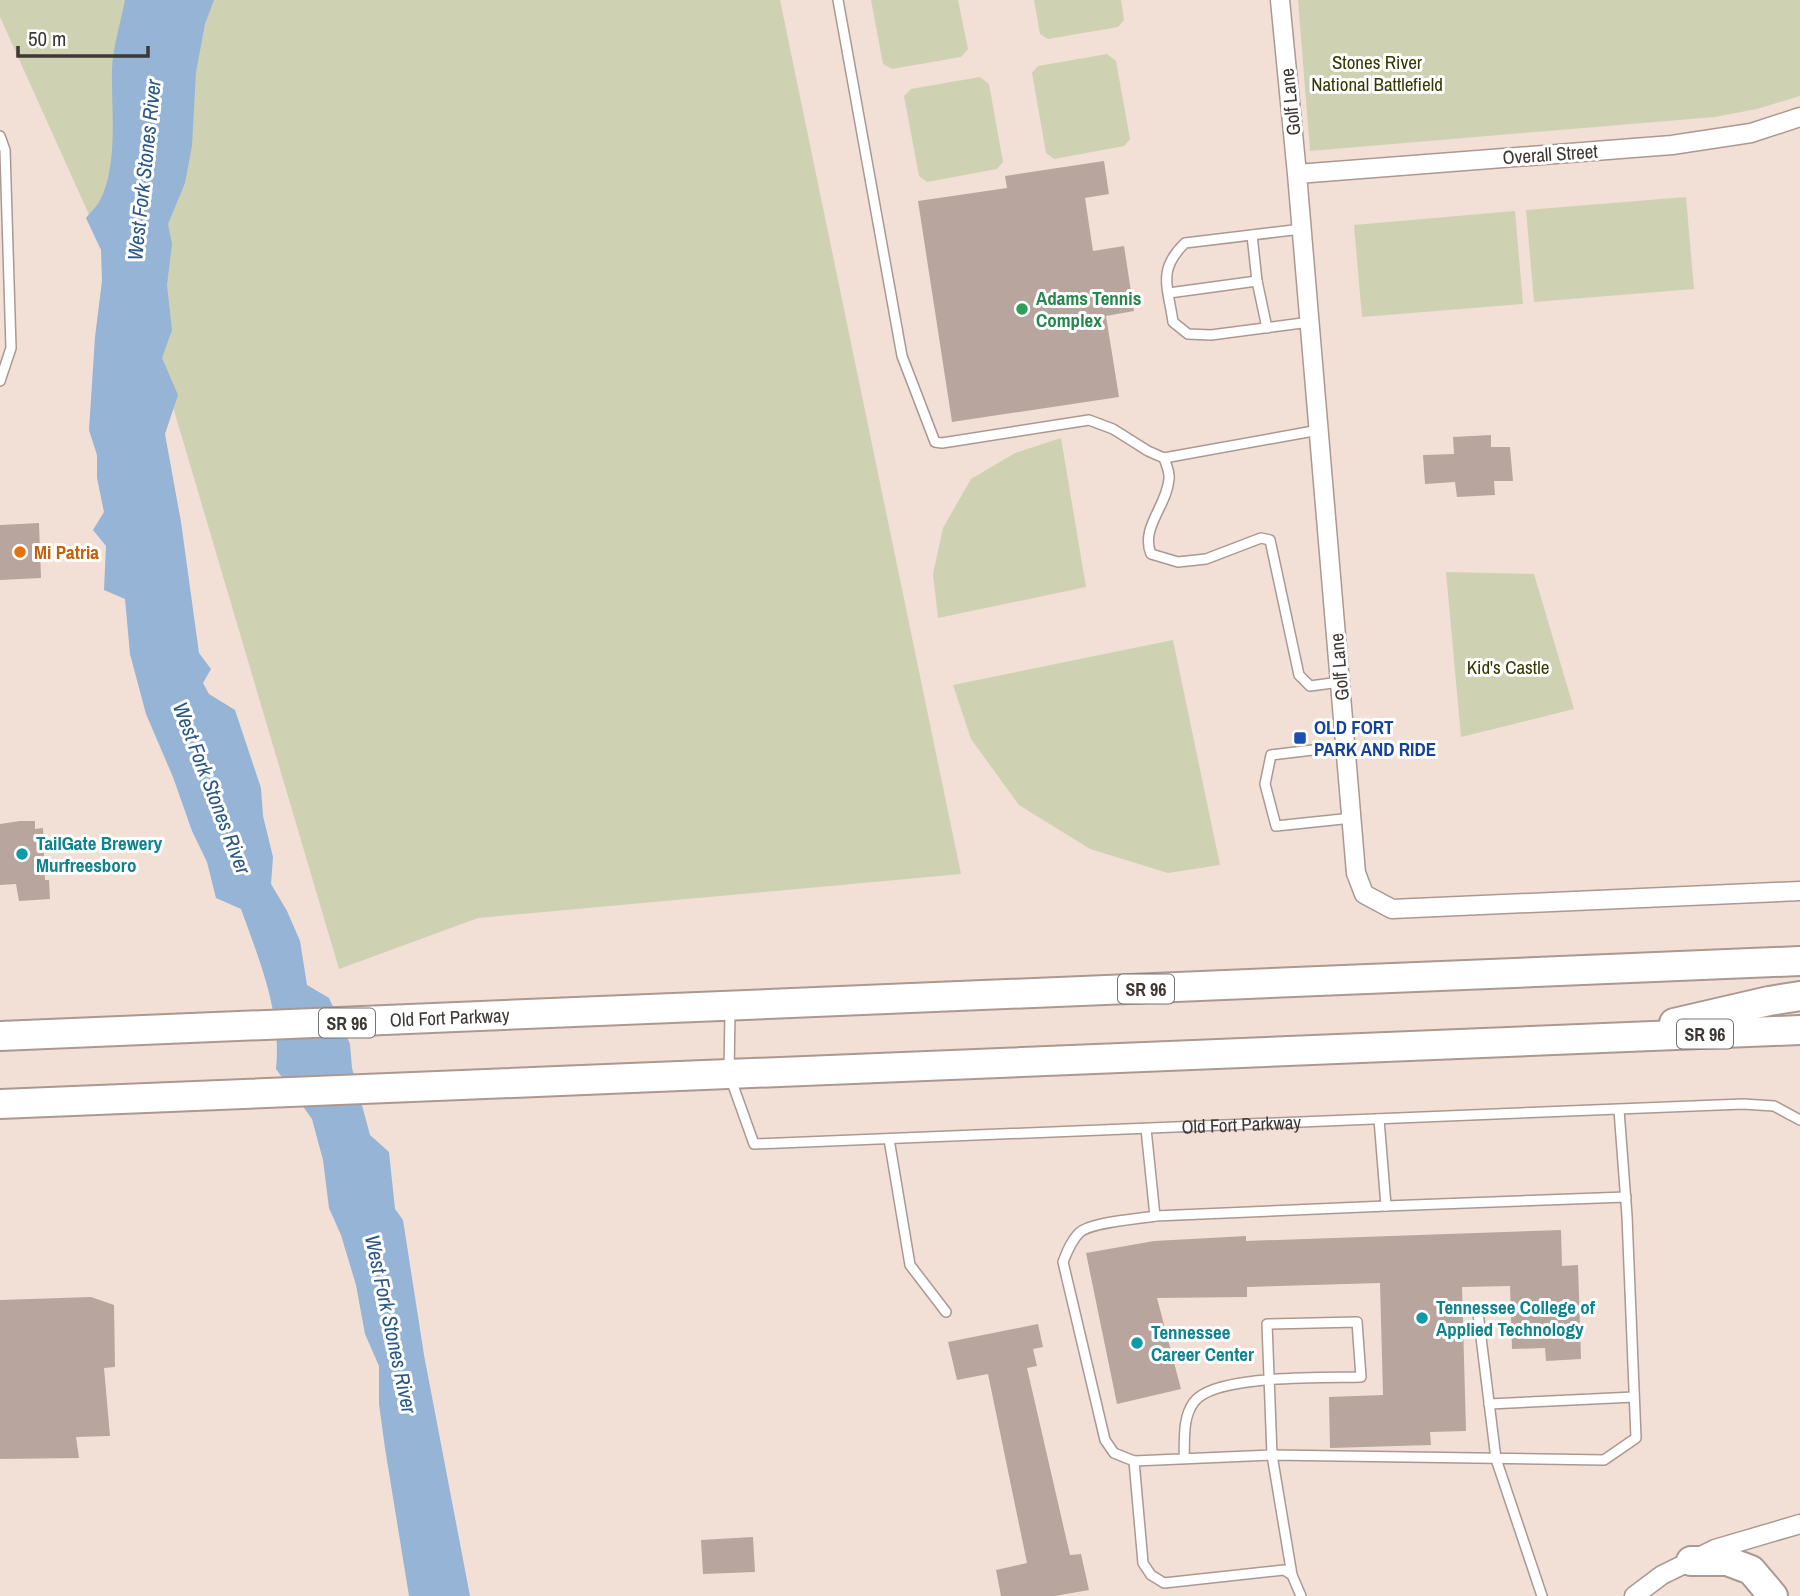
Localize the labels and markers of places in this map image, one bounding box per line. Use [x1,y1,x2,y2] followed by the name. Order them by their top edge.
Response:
[1036,285,1141,333] place label: Adams Tennis Complex
[1014,301,1030,317] marker: Adams Tennis Complex
[34,539,99,565] place label: Mi Patria
[12,544,28,560] marker: Mi Patria
[1314,714,1436,762] place label: OLD FORT PARK AND RIDE
[1292,730,1308,746] marker: OLD FORT PARK AND RIDE
[36,830,162,878] place label: TailGate Brewery Murfreesboro
[14,846,30,862] marker: TailGate Brewery Murfreesboro
[1436,1294,1596,1342] place label: Tennessee College of Applied Technology
[1414,1310,1430,1326] marker: Tennessee College of Applied Technology
[1151,1319,1254,1367] place label: Tennessee Career Center
[1129,1335,1145,1351] marker: Tennessee Career Center

